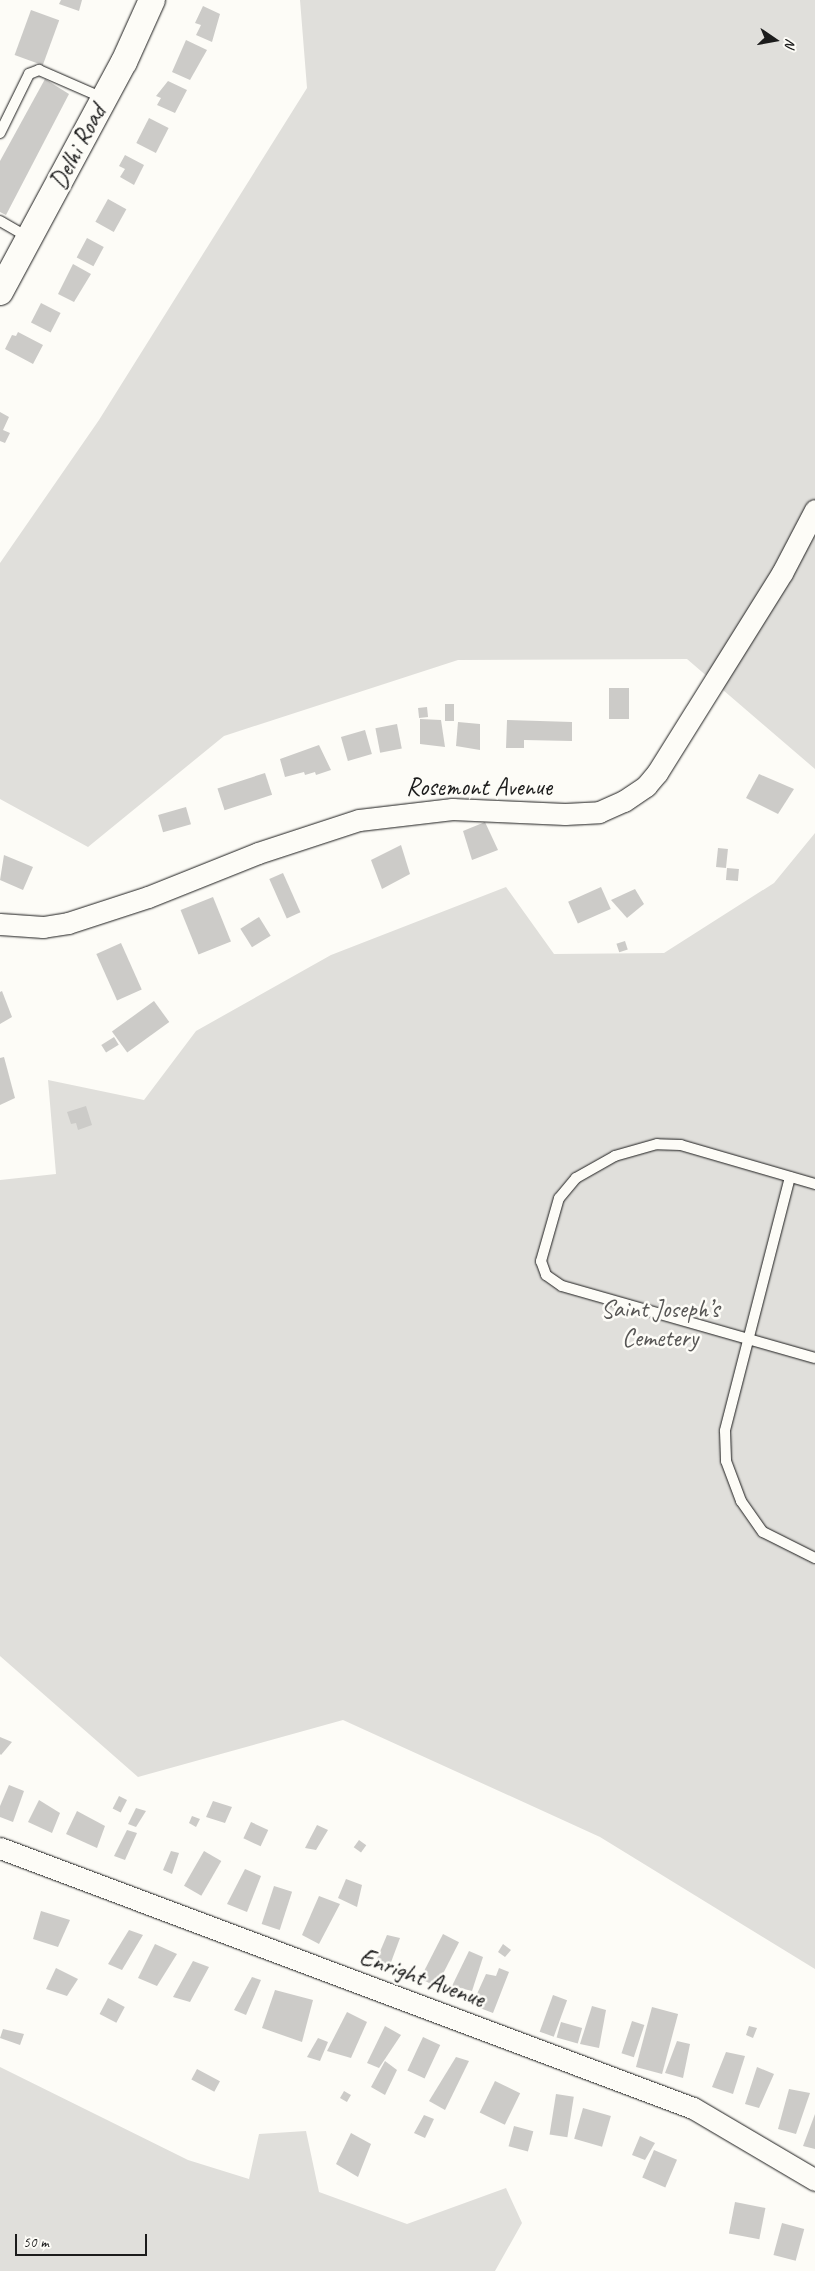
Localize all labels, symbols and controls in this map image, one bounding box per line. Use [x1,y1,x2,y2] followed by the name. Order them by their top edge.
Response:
[750,15,800,65] north arrow
[781,37,799,49] text: N
[43,100,113,194] street label: Delhi Road
[406,772,552,802] street label: Rosemont Avenue
[601,1295,719,1354] park label: Saint Joseph’s Cemetery
[356,1942,488,2014] street label: Enright Avenue
[18,2224,150,2256] scale bar
[23,2233,49,2252] text: 50 m

